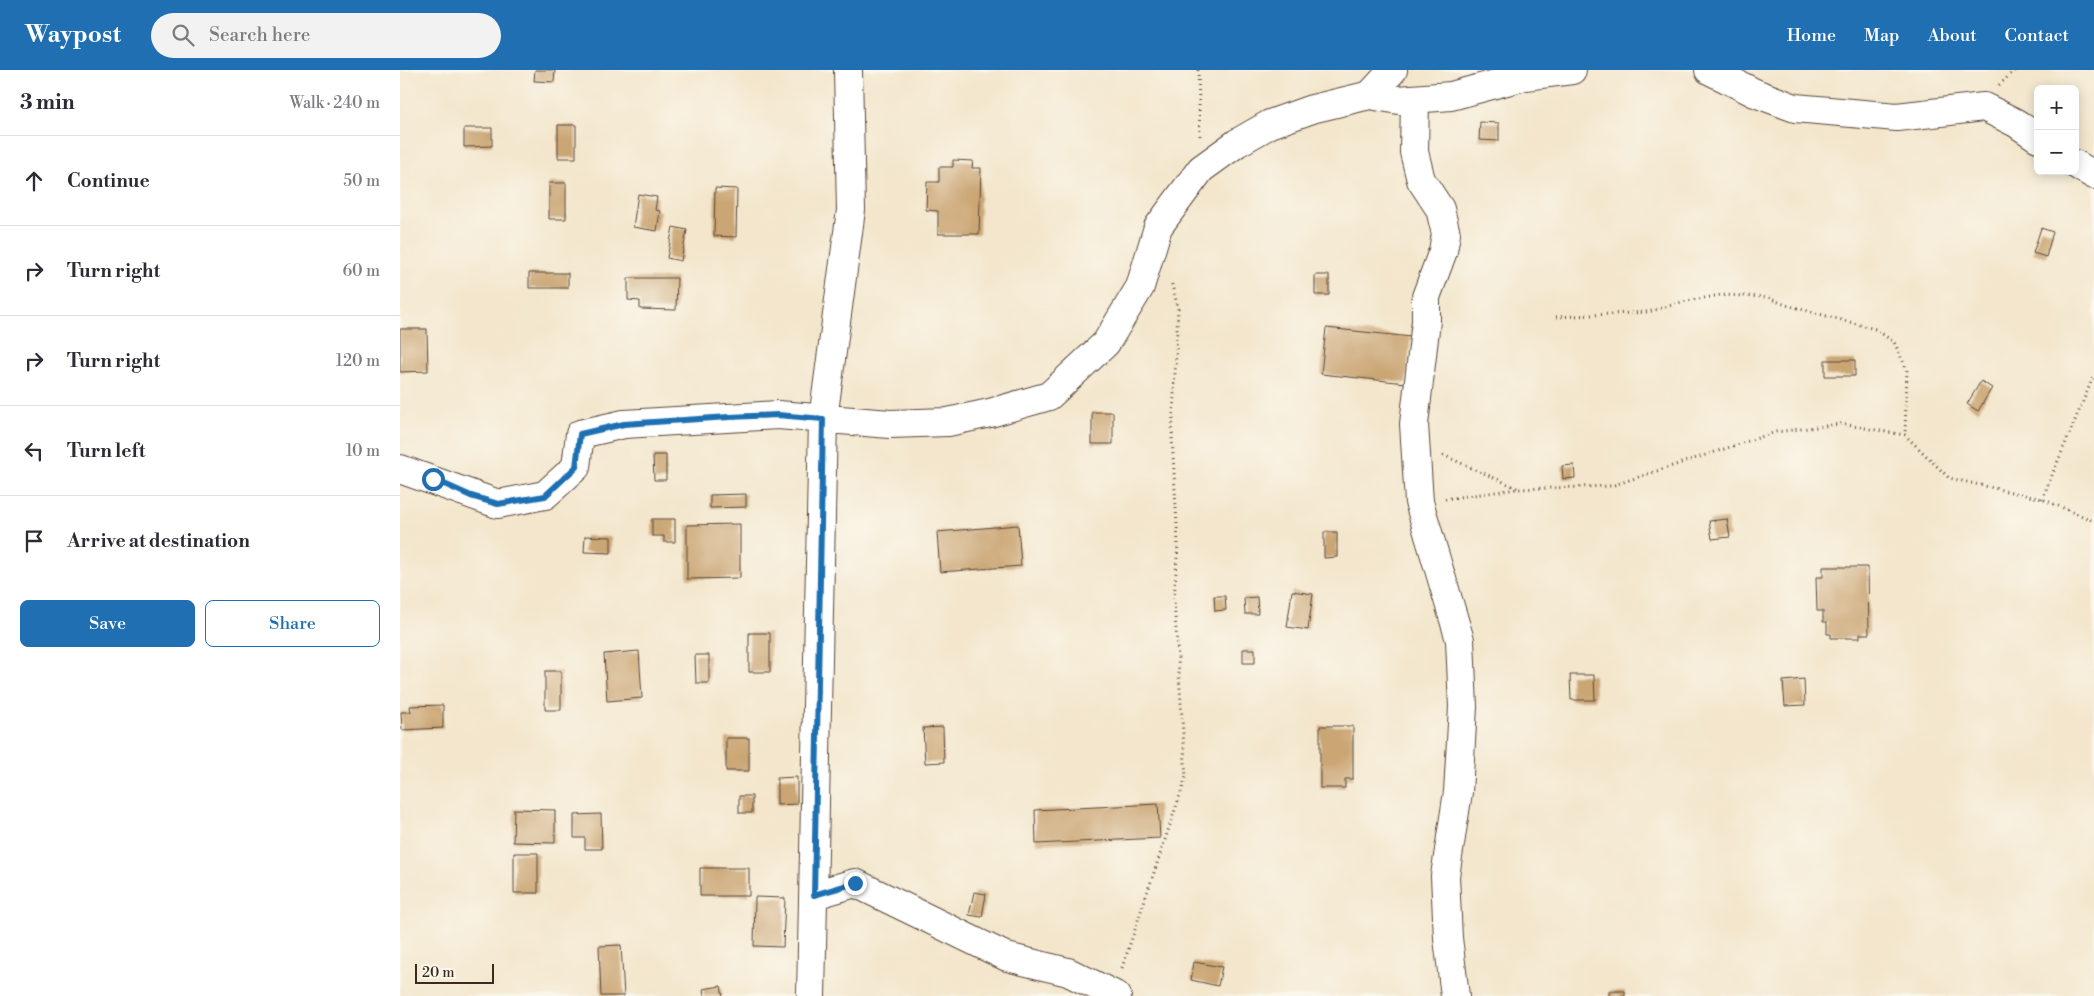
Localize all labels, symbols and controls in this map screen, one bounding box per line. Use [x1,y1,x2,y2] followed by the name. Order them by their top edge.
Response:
[151,13,501,58] search box
[25,20,121,50] text: Waypost
[169,21,197,49] icon: search
[209,23,310,47] text: Search here
[1787,24,1836,47] text: Home
[1864,24,1900,47] text: Map
[1928,24,1977,47] text: About
[2005,24,2069,47] text: Contact
[2034,85,2079,175] map controls
[2034,85,2079,130] button: +
[20,90,75,116] text: 3 min
[289,93,380,113] text: Walk · 240 m
[2034,130,2079,175] button: −
[20,167,48,195] icon: ahead
[67,169,150,193] text: Continue
[343,171,380,191] text: 50 m
[20,257,48,285] icon: right
[67,259,160,283] text: Turn right
[342,261,380,281] text: 60 m
[20,347,48,375] icon: right
[67,349,160,373] text: Turn right
[336,351,380,371] text: 120 m
[20,437,48,465] icon: left
[67,439,146,463] text: Turn left
[346,441,380,461] text: 10 m
[422,468,445,491] route start
[20,527,48,555] icon: arrive
[67,529,250,553] text: Arrive at destination
[20,600,195,647] button: Save
[205,600,380,647] button: Share
[844,872,867,895] route end
[415,961,494,984] scale bar
[422,964,454,982] text: 20 m

